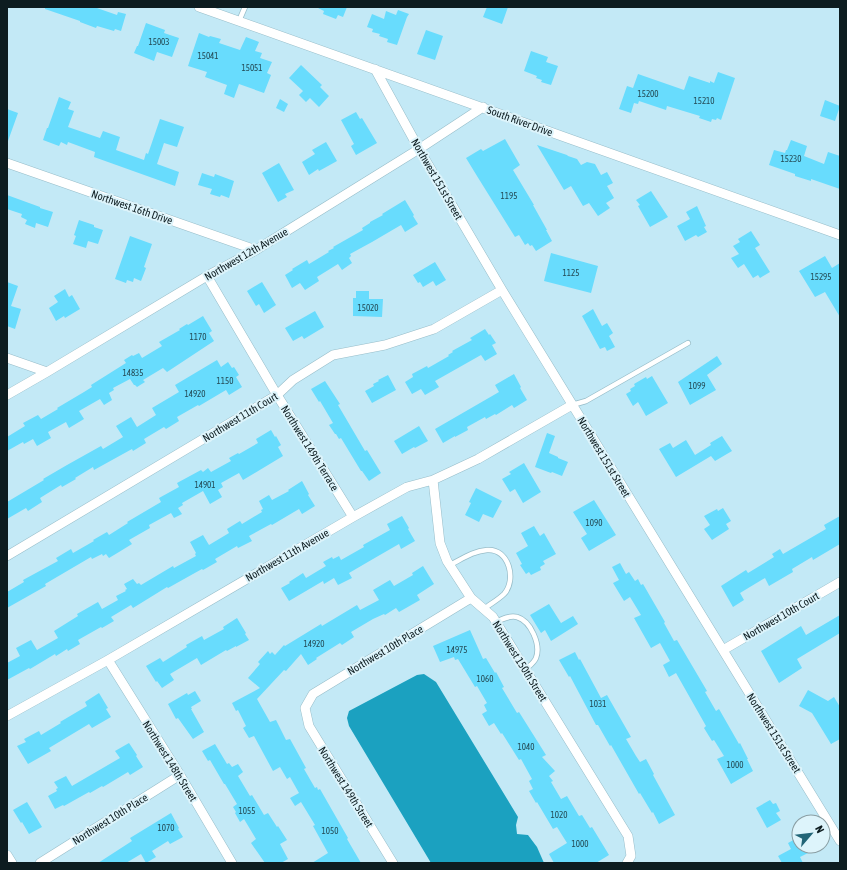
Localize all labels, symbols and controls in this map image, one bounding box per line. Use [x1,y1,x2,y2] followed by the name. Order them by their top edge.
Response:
[148,37,170,47] house number: 15003
[197,51,219,61] house number: 15041
[241,63,263,73] house number: 15051
[637,89,659,99] house number: 15200
[693,96,715,106] house number: 15210
[486,104,554,138] street label: South River Drive
[409,136,465,222] street label: Northwest 151st Street
[780,154,802,164] house number: 15230
[90,187,174,227] street label: Northwest 16th Drive
[501,191,517,201] house number: 1195
[202,225,290,283] street label: Northwest 12th Avenue
[563,268,579,278] house number: 1125
[810,272,832,282] house number: 15295
[357,303,379,313] house number: 15020
[190,332,206,342] house number: 1170
[122,368,144,378] house number: 14835
[217,376,233,386] house number: 1150
[689,381,705,391] house number: 1099
[184,389,206,399] house number: 14920
[200,390,280,444] street label: Northwest 11th Court
[279,403,341,493] street label: Northwest 149th Terrace
[575,415,633,499] street label: Northwest 151st Street
[194,480,216,490] house number: 14901
[586,518,602,528] house number: 1090
[243,526,331,584] street label: Northwest 11th Avenue
[741,589,821,643] street label: Northwest 10th Court
[490,618,550,704] street label: Northwest 150th Street
[345,623,425,677] street label: Northwest 10th Place
[303,639,325,649] house number: 14920
[446,645,468,655] house number: 14975
[477,674,493,684] house number: 1060
[745,691,803,775] street label: Northwest 151st Street
[590,699,606,709] house number: 1031
[140,718,200,804] street label: Northwest 148th Street
[518,742,534,752] house number: 1040
[316,744,376,830] street label: Northwest 149th Street
[727,760,743,770] house number: 1000
[70,791,150,847] street label: Northwest 10th Place
[239,806,255,816] house number: 1055
[551,810,567,820] house number: 1020
[791,814,831,854] north arrow
[158,823,174,833] house number: 1070
[813,824,827,835] text: N
[322,826,338,836] house number: 1050
[572,839,588,849] house number: 1000

